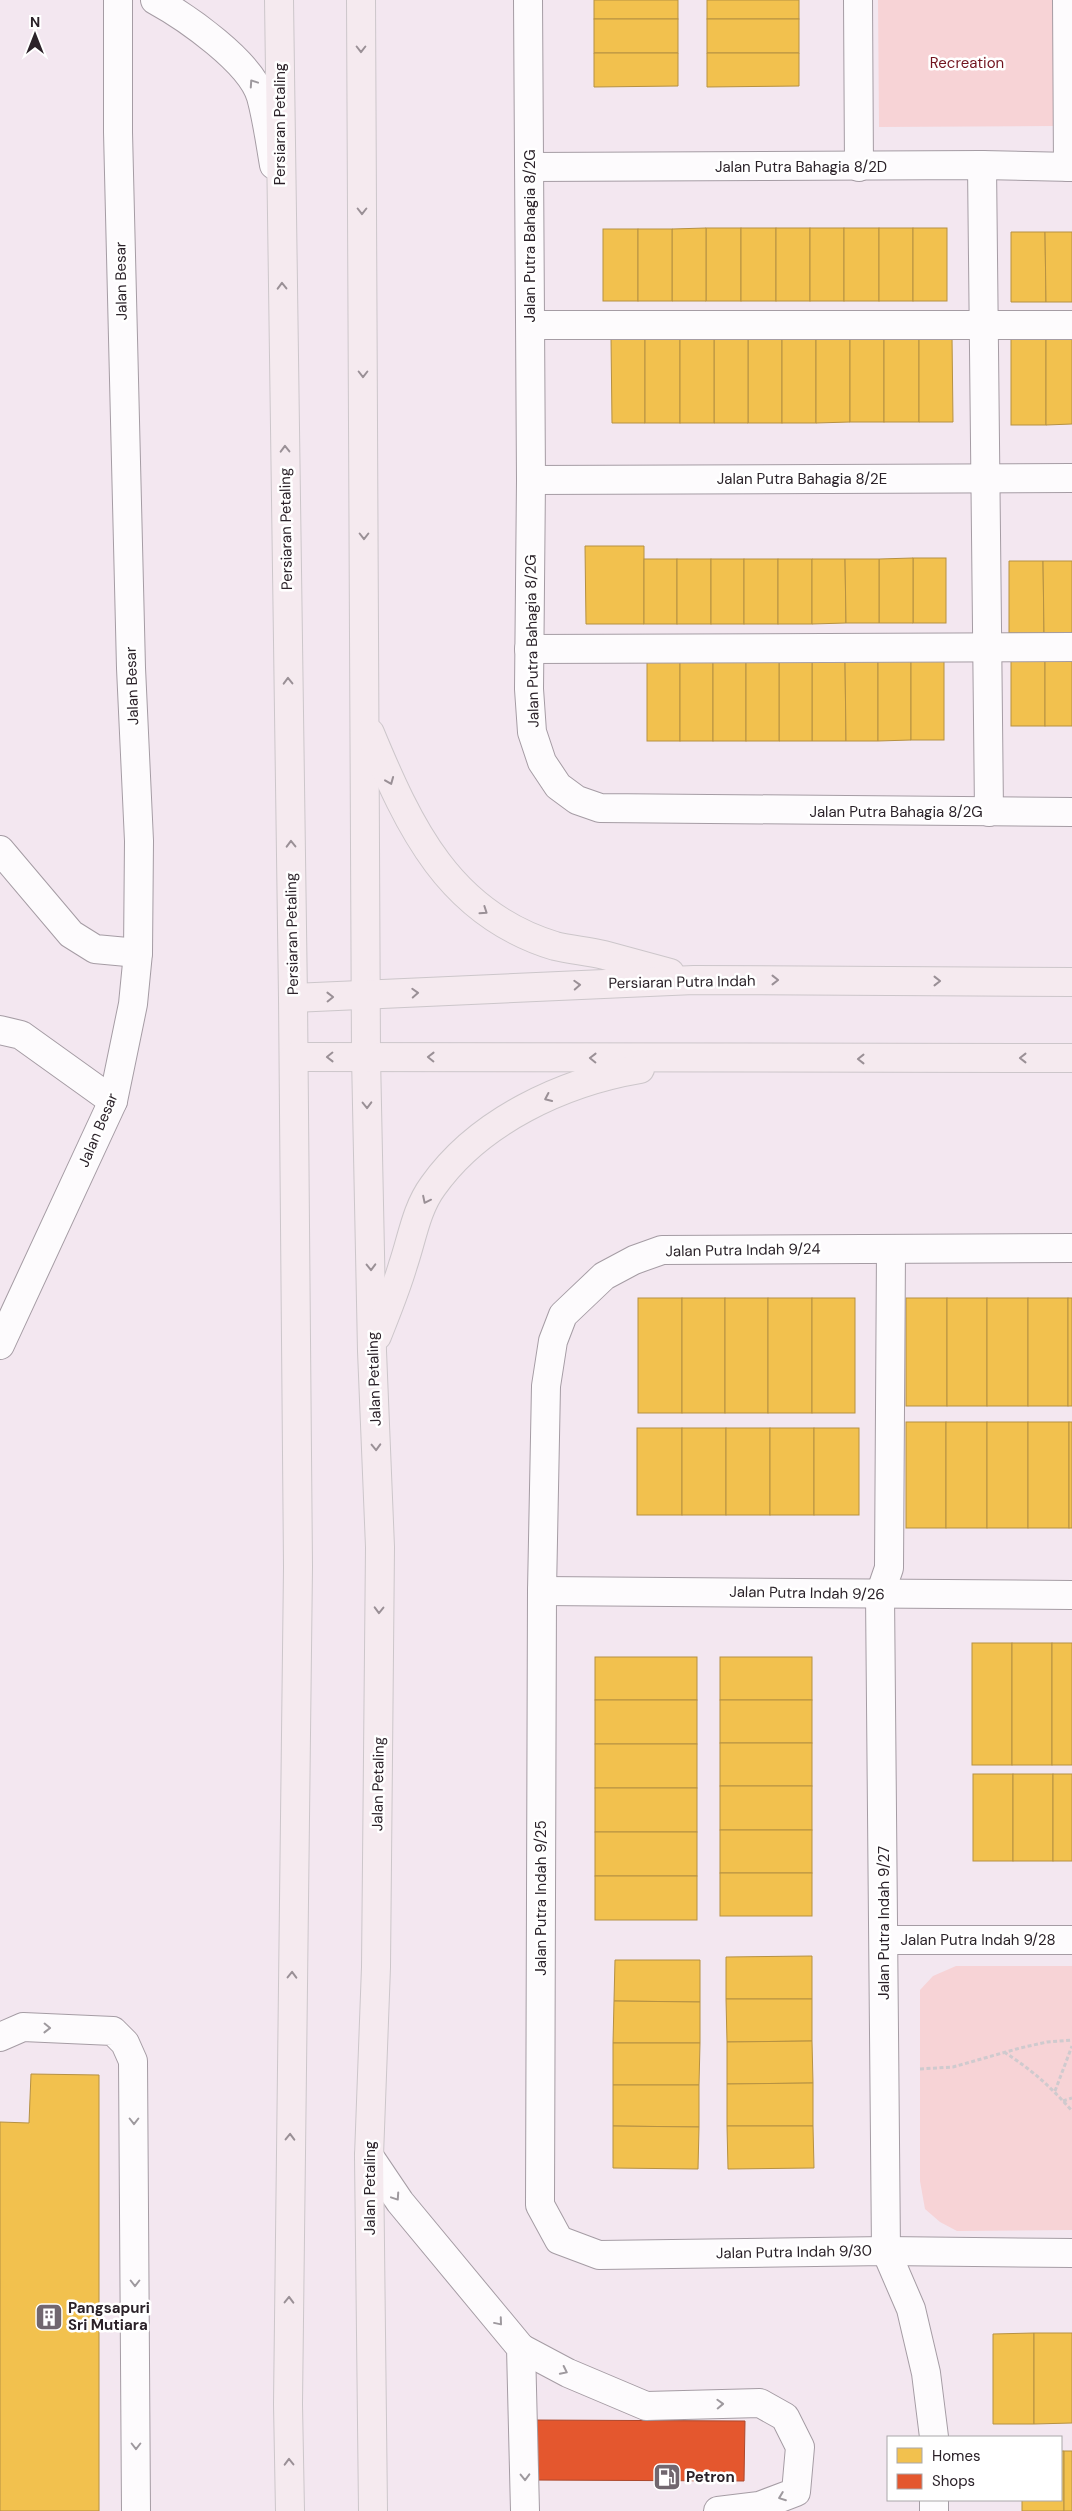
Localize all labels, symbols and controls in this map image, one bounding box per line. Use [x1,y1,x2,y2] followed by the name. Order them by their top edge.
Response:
[10,10,60,60] north arrow
[30,13,40,31] text: N
[356,45,366,53] one-way arrow
[930,53,1004,73] park label: Recreation
[270,63,290,185] street label: Persiaran Petaling
[250,80,259,89] one-way arrow
[520,149,540,323] street label: Jalan Putra Bahagia 8/2G
[715,157,887,177] street label: Jalan Putra Bahagia 8/2D
[357,208,367,215] one-way arrow
[110,241,132,320] street label: Jalan Besar
[277,282,287,290] one-way arrow
[358,370,368,378] one-way arrow
[279,445,290,453] one-way arrow
[275,468,297,590] street label: Persiaran Petaling
[717,469,887,489] street label: Jalan Putra Bahagia 8/2E
[359,532,369,540] one-way arrow
[520,554,544,728] street label: Jalan Putra Bahagia 8/2G
[121,646,143,726] street label: Jalan Besar
[283,677,293,685] one-way arrow
[384,776,394,785] one-way arrow
[809,802,983,822] street label: Jalan Putra Bahagia 8/2G
[286,840,296,848] one-way arrow
[281,873,303,995] street label: Persiaran Petaling
[479,905,488,914] one-way arrow
[608,971,756,993] street label: Persiaran Putra Indah
[771,975,779,985] one-way arrow
[934,976,941,986] one-way arrow
[573,980,581,991] one-way arrow
[411,988,419,999] one-way arrow
[326,991,334,1002] one-way arrow
[326,1052,334,1062] one-way arrow
[427,1052,434,1062] one-way arrow
[589,1053,597,1063] one-way arrow
[1019,1053,1027,1063] one-way arrow
[857,1054,864,1064] one-way arrow
[73,1090,123,1170] street label: Jalan Besar
[544,1091,553,1102] one-way arrow
[362,1102,372,1109] one-way arrow
[421,1195,432,1204] one-way arrow
[665,1239,821,1261] street label: Jalan Putra Indah 9/24
[365,1264,376,1272] one-way arrow
[362,1332,386,1426] street label: Jalan Petaling
[371,1444,381,1452] one-way arrow
[729,1582,885,1604] street label: Jalan Putra Indah 9/26
[374,1606,385,1614] one-way arrow
[367,1737,389,1831] street label: Jalan Petaling
[531,1820,551,1976] street label: Jalan Putra Indah 9/25
[874,1846,894,2000] street label: Jalan Putra Indah 9/27
[900,1930,1056,1950] street label: Jalan Putra Indah 9/28
[287,1971,298,1979] one-way arrow
[44,2023,51,2033] one-way arrow
[129,2117,139,2125] one-way arrow
[285,2133,296,2141] one-way arrow
[360,2141,380,2235] street label: Jalan Petaling
[390,2191,399,2201] one-way arrow
[716,2241,872,2263] street label: Jalan Putra Indah 9/30
[130,2280,140,2287] one-way arrow
[284,2296,294,2304] one-way arrow
[68,2298,150,2335] place label: Pangsapuri Sri Mutiara
[34,2302,64,2332] building icon: Pangsapuri Sri Mutiara
[494,2317,503,2326] one-way arrow
[559,2365,568,2375] one-way arrow
[716,2399,724,2409] one-way arrow
[887,2436,1062,2501] legend
[131,2442,141,2450] one-way arrow
[932,2446,981,2466] text: Homes
[284,2458,294,2466] one-way arrow
[652,2462,682,2492] fuel station icon: Petron
[686,2467,735,2487] place label: Petron
[932,2471,975,2491] text: Shops
[519,2473,530,2481] one-way arrow
[778,2491,787,2501] one-way arrow

